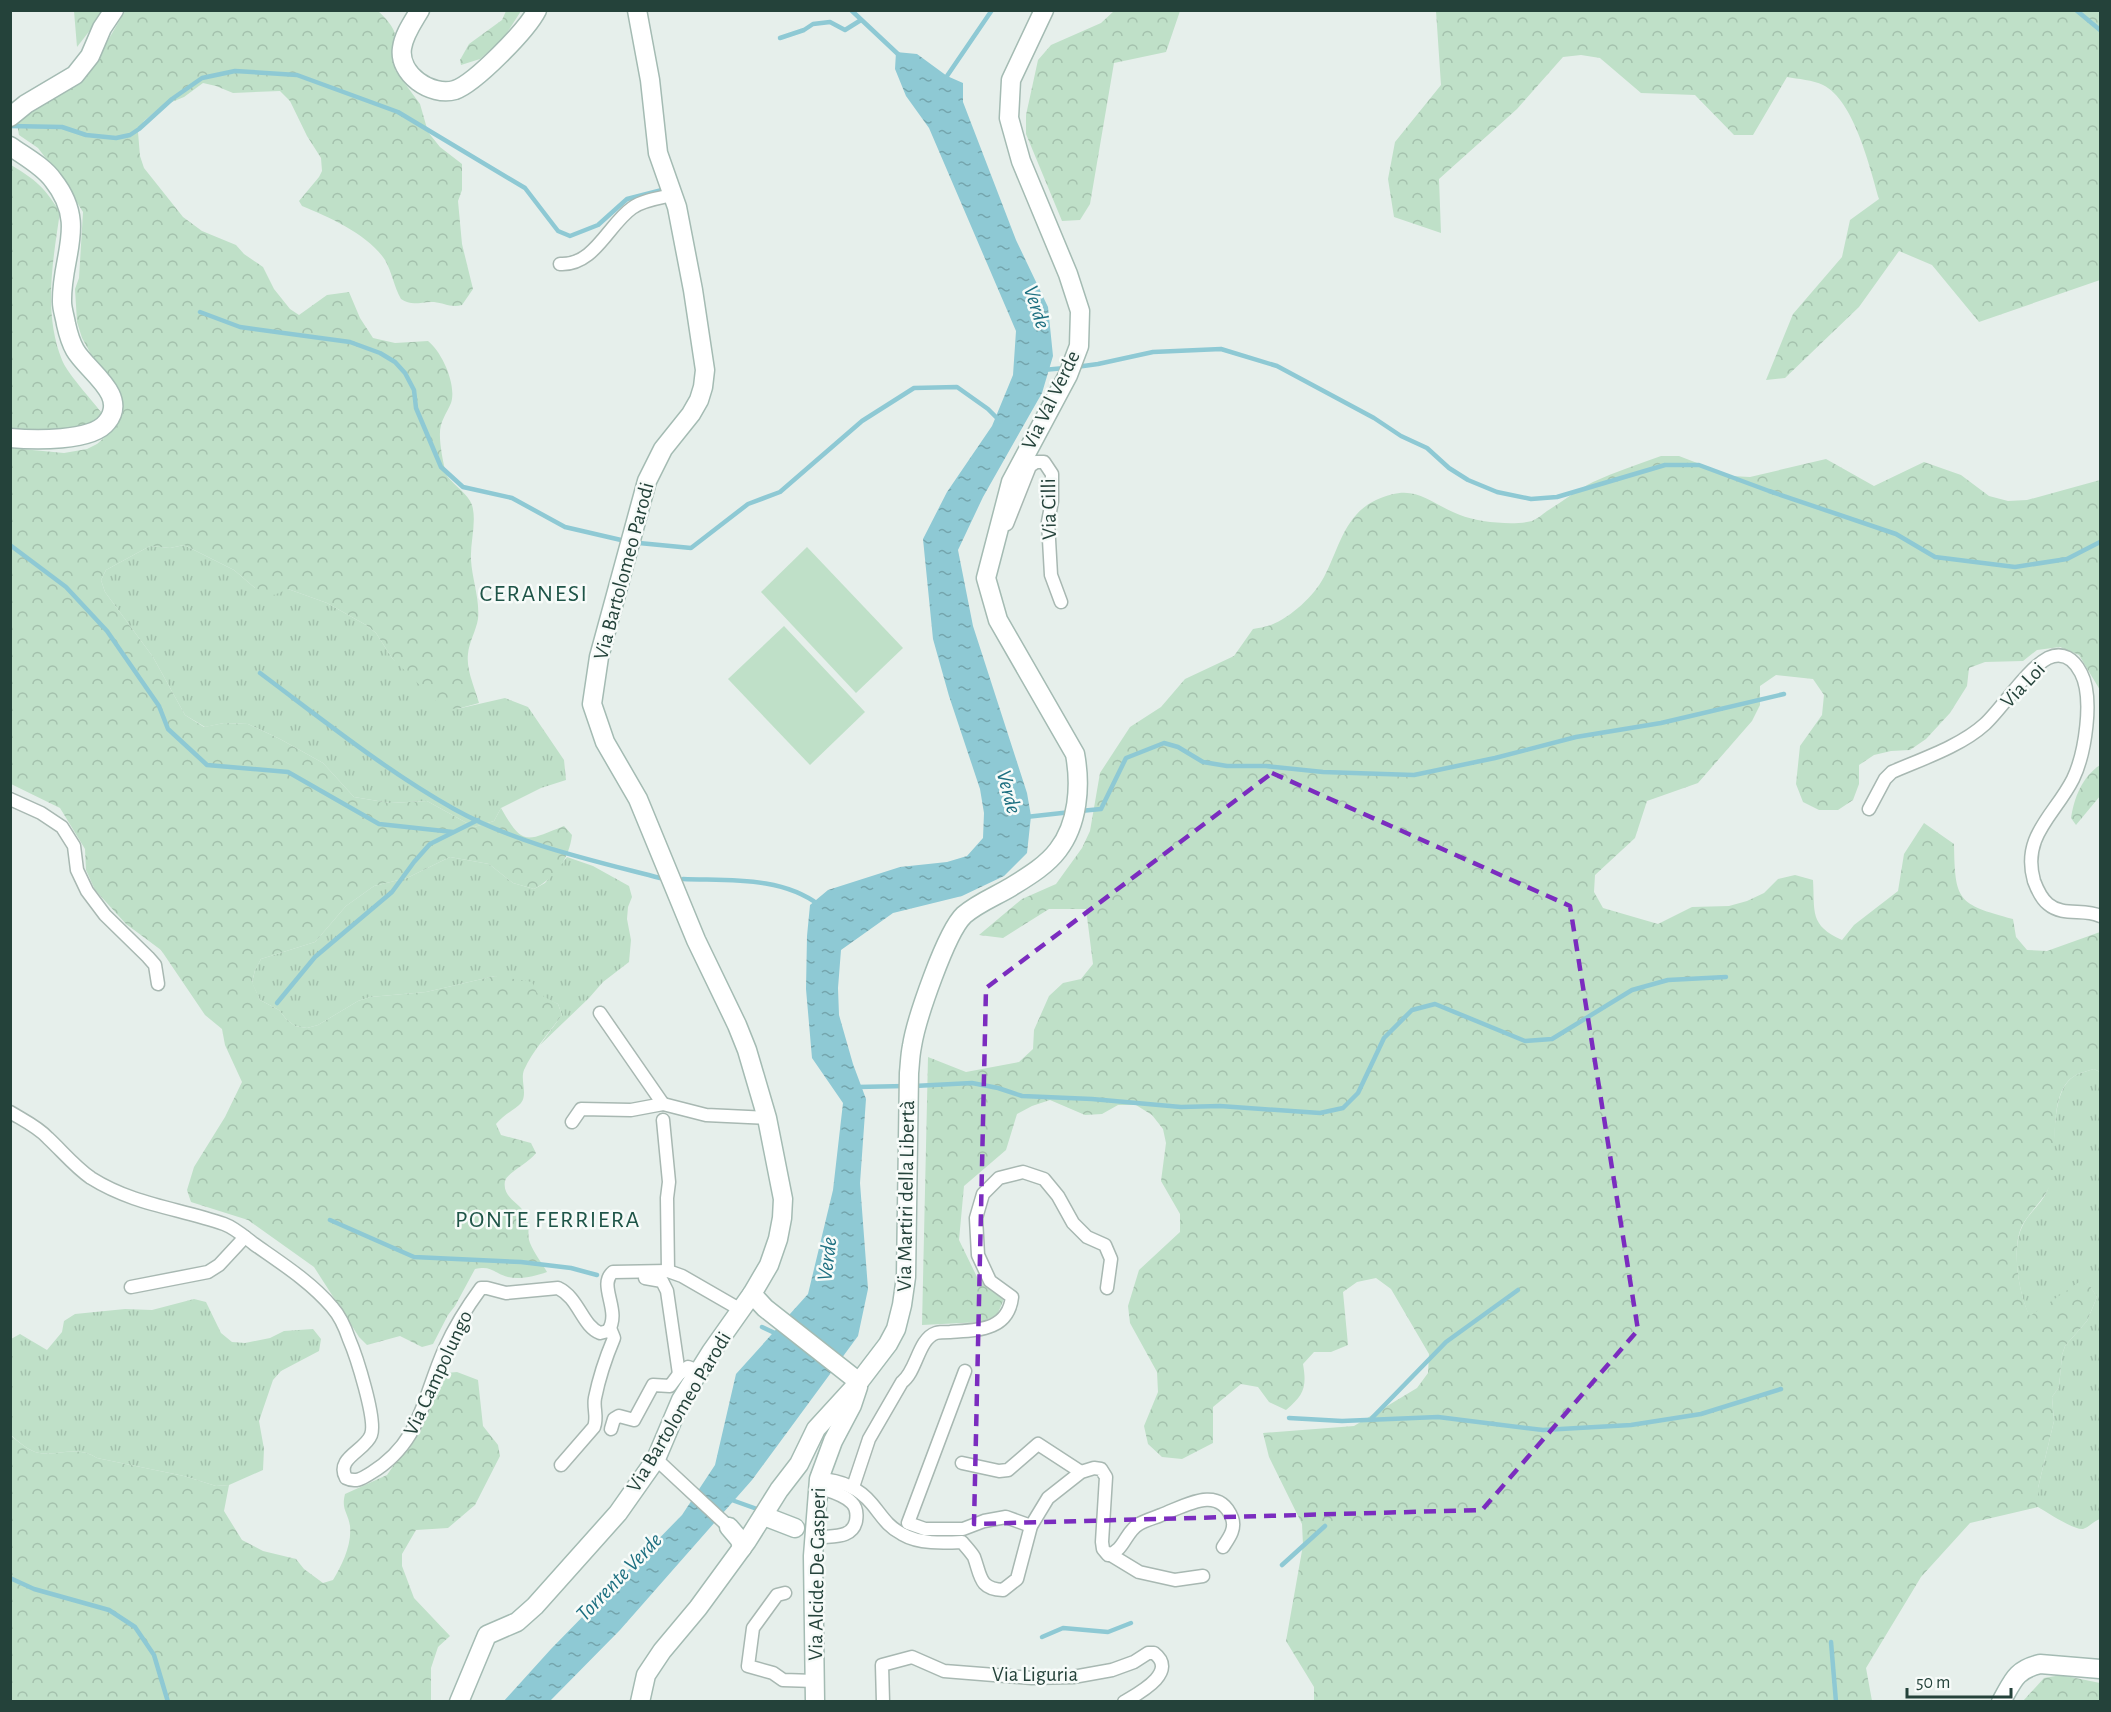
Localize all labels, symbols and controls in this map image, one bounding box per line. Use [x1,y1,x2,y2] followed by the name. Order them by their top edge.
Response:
[1020,283,1054,331] water label: Verde
[1018,347,1084,453] street label: Via Val Verde
[1038,478,1060,540] street label: Via Cilli
[590,480,658,662] street label: Via Bartolomeo Parodi
[480,582,588,606] district label: CERANESI
[1997,658,2049,712] street label: Via Loi
[993,768,1025,816] water label: Verde
[894,1100,918,1292] street label: Via Martiri della Libertà
[455,1208,641,1232] district label: PONTE FERRIERA
[813,1236,841,1282] water label: Verde
[400,1307,476,1439] street label: Via Campolungo
[623,1328,735,1496] street label: Via Bartolomeo Parodi
[805,1487,829,1661] street label: Via Alcide De Gasperi
[572,1529,666,1625] water label: Torrente Verde
[1907,1661,2010,1699] scale bar
[992,1664,1078,1685] street label: Via Liguria
[1916,1674,1950,1692] text: 50 m

